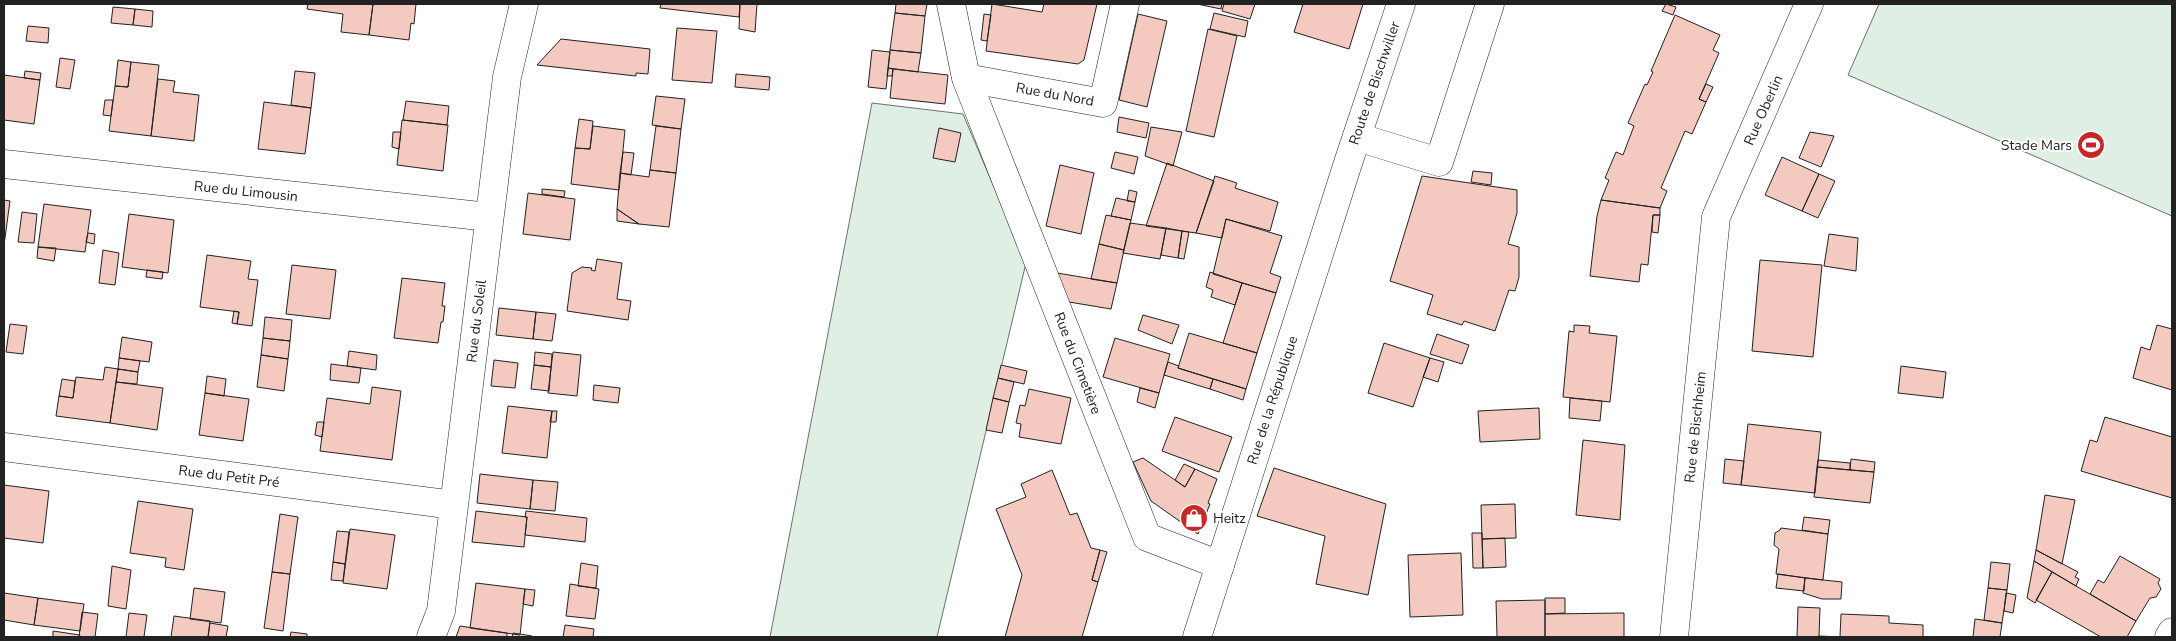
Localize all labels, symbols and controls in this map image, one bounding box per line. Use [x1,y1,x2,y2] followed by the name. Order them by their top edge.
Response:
[1344,19,1405,147] street label: Route de Bischwiller
[1740,72,1787,148] street label: Rue Oberlin
[1014,78,1096,111] street label: Rue du Nord
[2076,130,2106,160] sports icon: Stade Mars
[2001,136,2072,155] place label: Stade Mars
[193,177,299,206] street label: Rue du Limousin
[462,278,491,364] street label: Rue du Soleil
[1049,309,1106,417] street label: Rue du Cimetière
[1243,333,1302,467] street label: Rue de la République
[1680,370,1711,484] street label: Rue de Bischheim
[177,461,281,492] street label: Rue du Petit Pré
[1179,503,1209,533] shop icon: Heitz
[1213,509,1246,528] place label: Heitz

